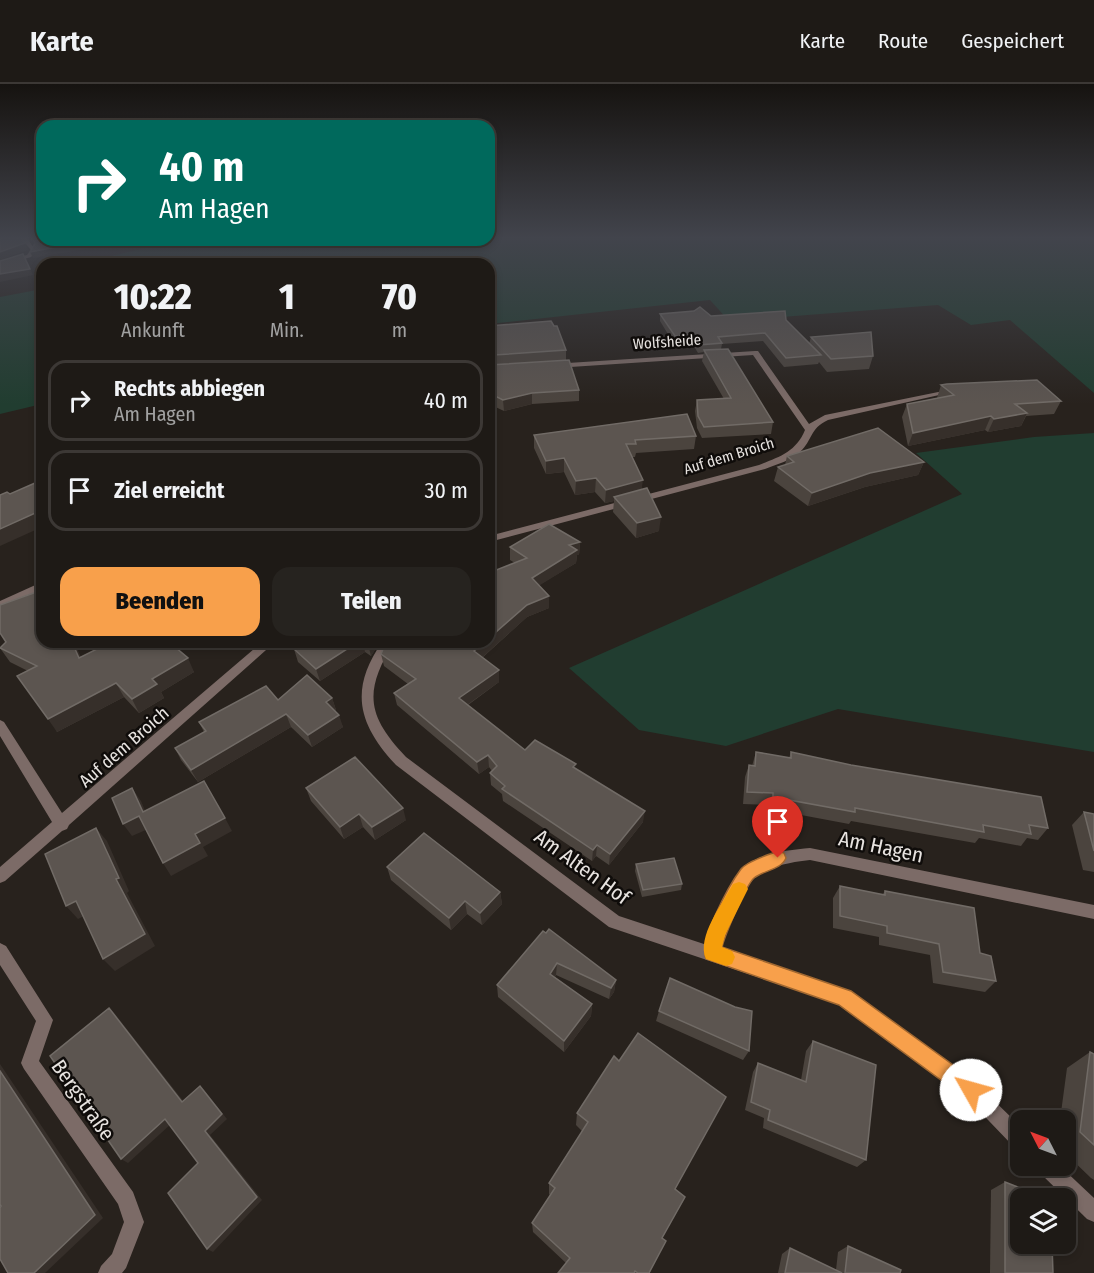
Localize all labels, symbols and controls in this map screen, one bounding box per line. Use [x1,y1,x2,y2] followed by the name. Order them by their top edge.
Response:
[30,25,94,58] text: Karte
[800,28,845,54] text: Karte
[878,28,928,54] text: Route
[961,28,1064,54] text: Gespeichert
[159,142,244,192] text: 40 m
[60,144,138,222] icon: right
[159,193,269,225] text: Am Hagen
[114,275,192,319] text: 10:22
[279,275,295,319] text: 1
[382,275,417,319] text: 70
[121,318,185,342] text: Ankunft
[270,318,304,342] text: Min.
[392,318,407,342] text: m
[632,331,702,353] street label: Wolfsheide
[114,375,265,402] text: Rechts abbiegen
[63,384,96,417] icon: right
[424,387,468,414] text: 40 m
[114,402,196,426] text: Am Hagen
[682,434,776,478] street label: Auf dem Broich
[63,474,96,507] icon: arrive
[114,477,225,504] text: Ziel erreicht
[425,477,468,504] text: 30 m
[60,567,260,636] button: Beenden
[272,567,471,636] button: Teilen
[74,702,174,792] street label: Auf dem Broich
[752,796,803,858] pin
[761,805,794,838] icon: arrive
[529,824,636,911] street label: Am Alten Hof
[836,825,926,869] street label: Am Hagen
[46,1054,120,1146] street label: Bergstraße
[939,1058,1003,1122] position arrow
[1010,1110,1076,1176] north arrow
[1010,1110,1076,1254] map controls
[1010,1188,1076,1254] button: layers

